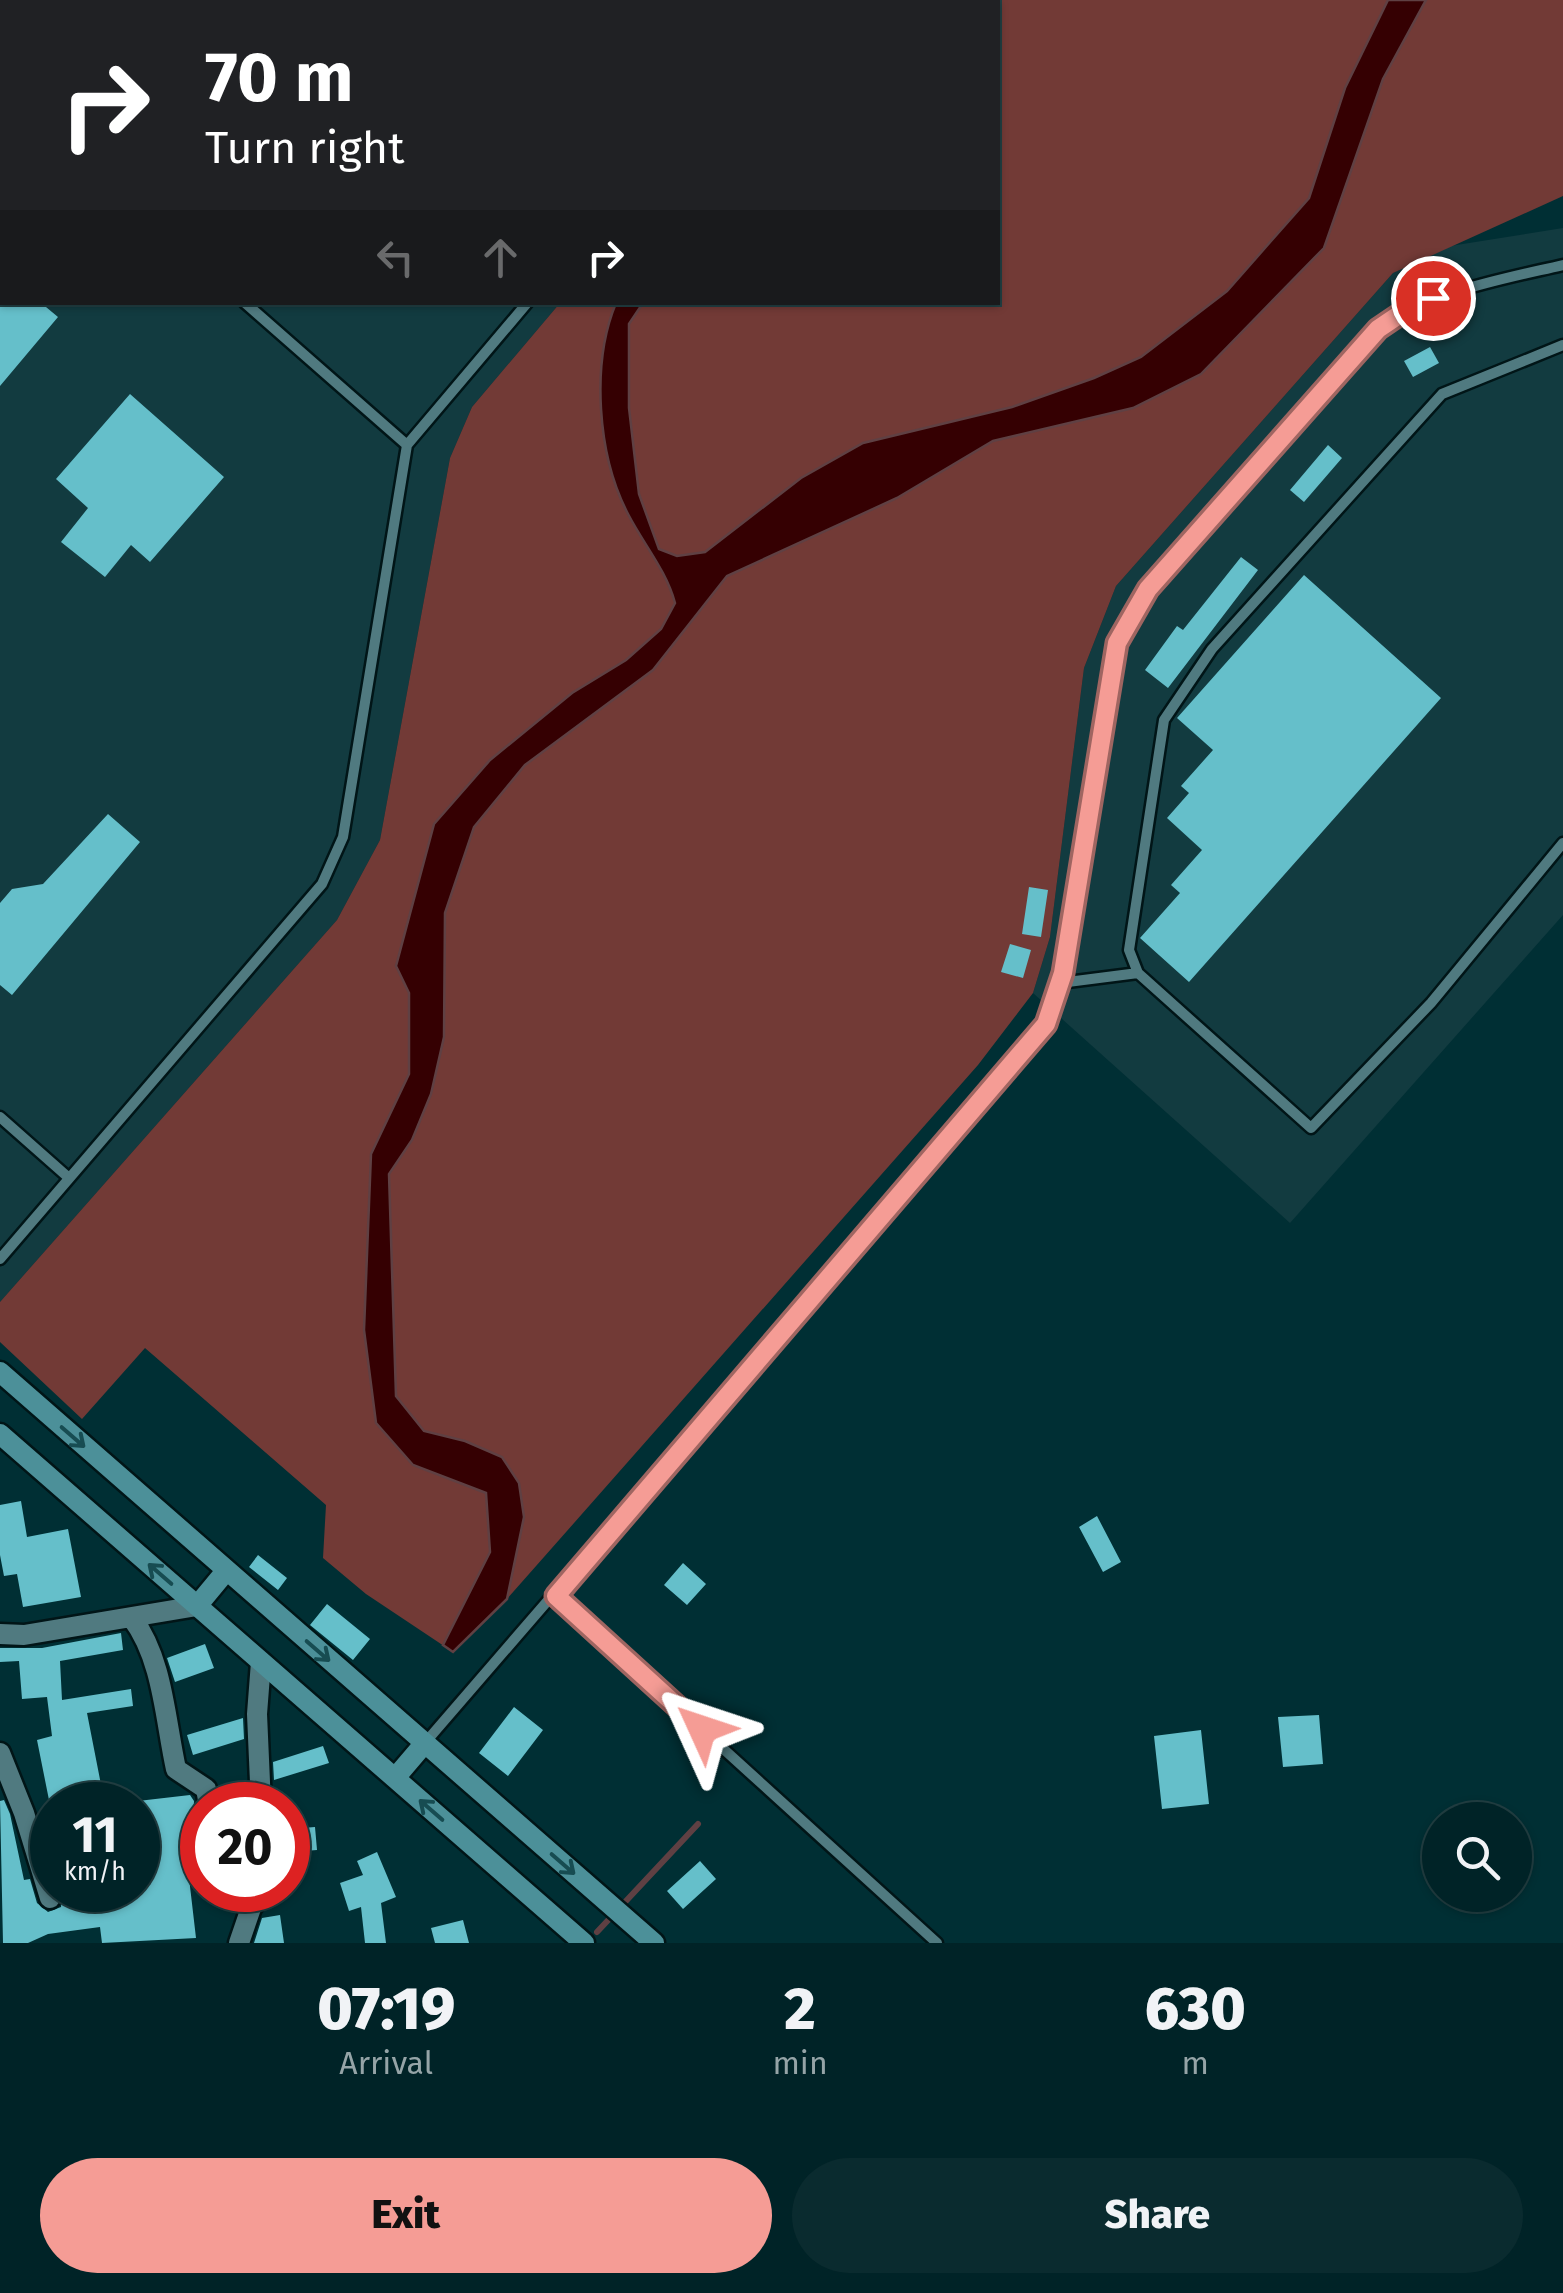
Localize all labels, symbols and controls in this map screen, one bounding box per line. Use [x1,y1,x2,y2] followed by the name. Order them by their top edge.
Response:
[205,36,354,120] text: 70 m
[40,40,170,170] icon: right
[205,121,404,175] text: Turn right
[368,230,423,285] icon: left
[473,230,528,285] icon: ahead
[578,230,633,285] icon: right
[1391,256,1476,341] pin
[1406,271,1461,326] icon: arrive
[60,1425,86,1447] one-way arrow
[148,1562,173,1585] one-way arrow
[305,1639,330,1662] one-way arrow
[650,1677,754,1781] position arrow
[180,1782,310,1912] speed limit sign: 20
[419,1800,445,1822] one-way arrow
[1422,1802,1532,1912] map controls
[1422,1802,1532,1912] button: search
[72,1805,118,1865] text: 11
[550,1853,575,1876] one-way arrow
[64,1857,126,1887] text: km/h
[317,1973,455,2045] text: 07:19
[784,1973,816,2045] text: 2
[1145,1973,1246,2045] text: 630
[339,2044,433,2082] text: Arrival
[772,2044,828,2082] text: min
[1182,2044,1209,2082] text: m
[40,2158,772,2273] button: Exit
[792,2158,1523,2273] button: Share

